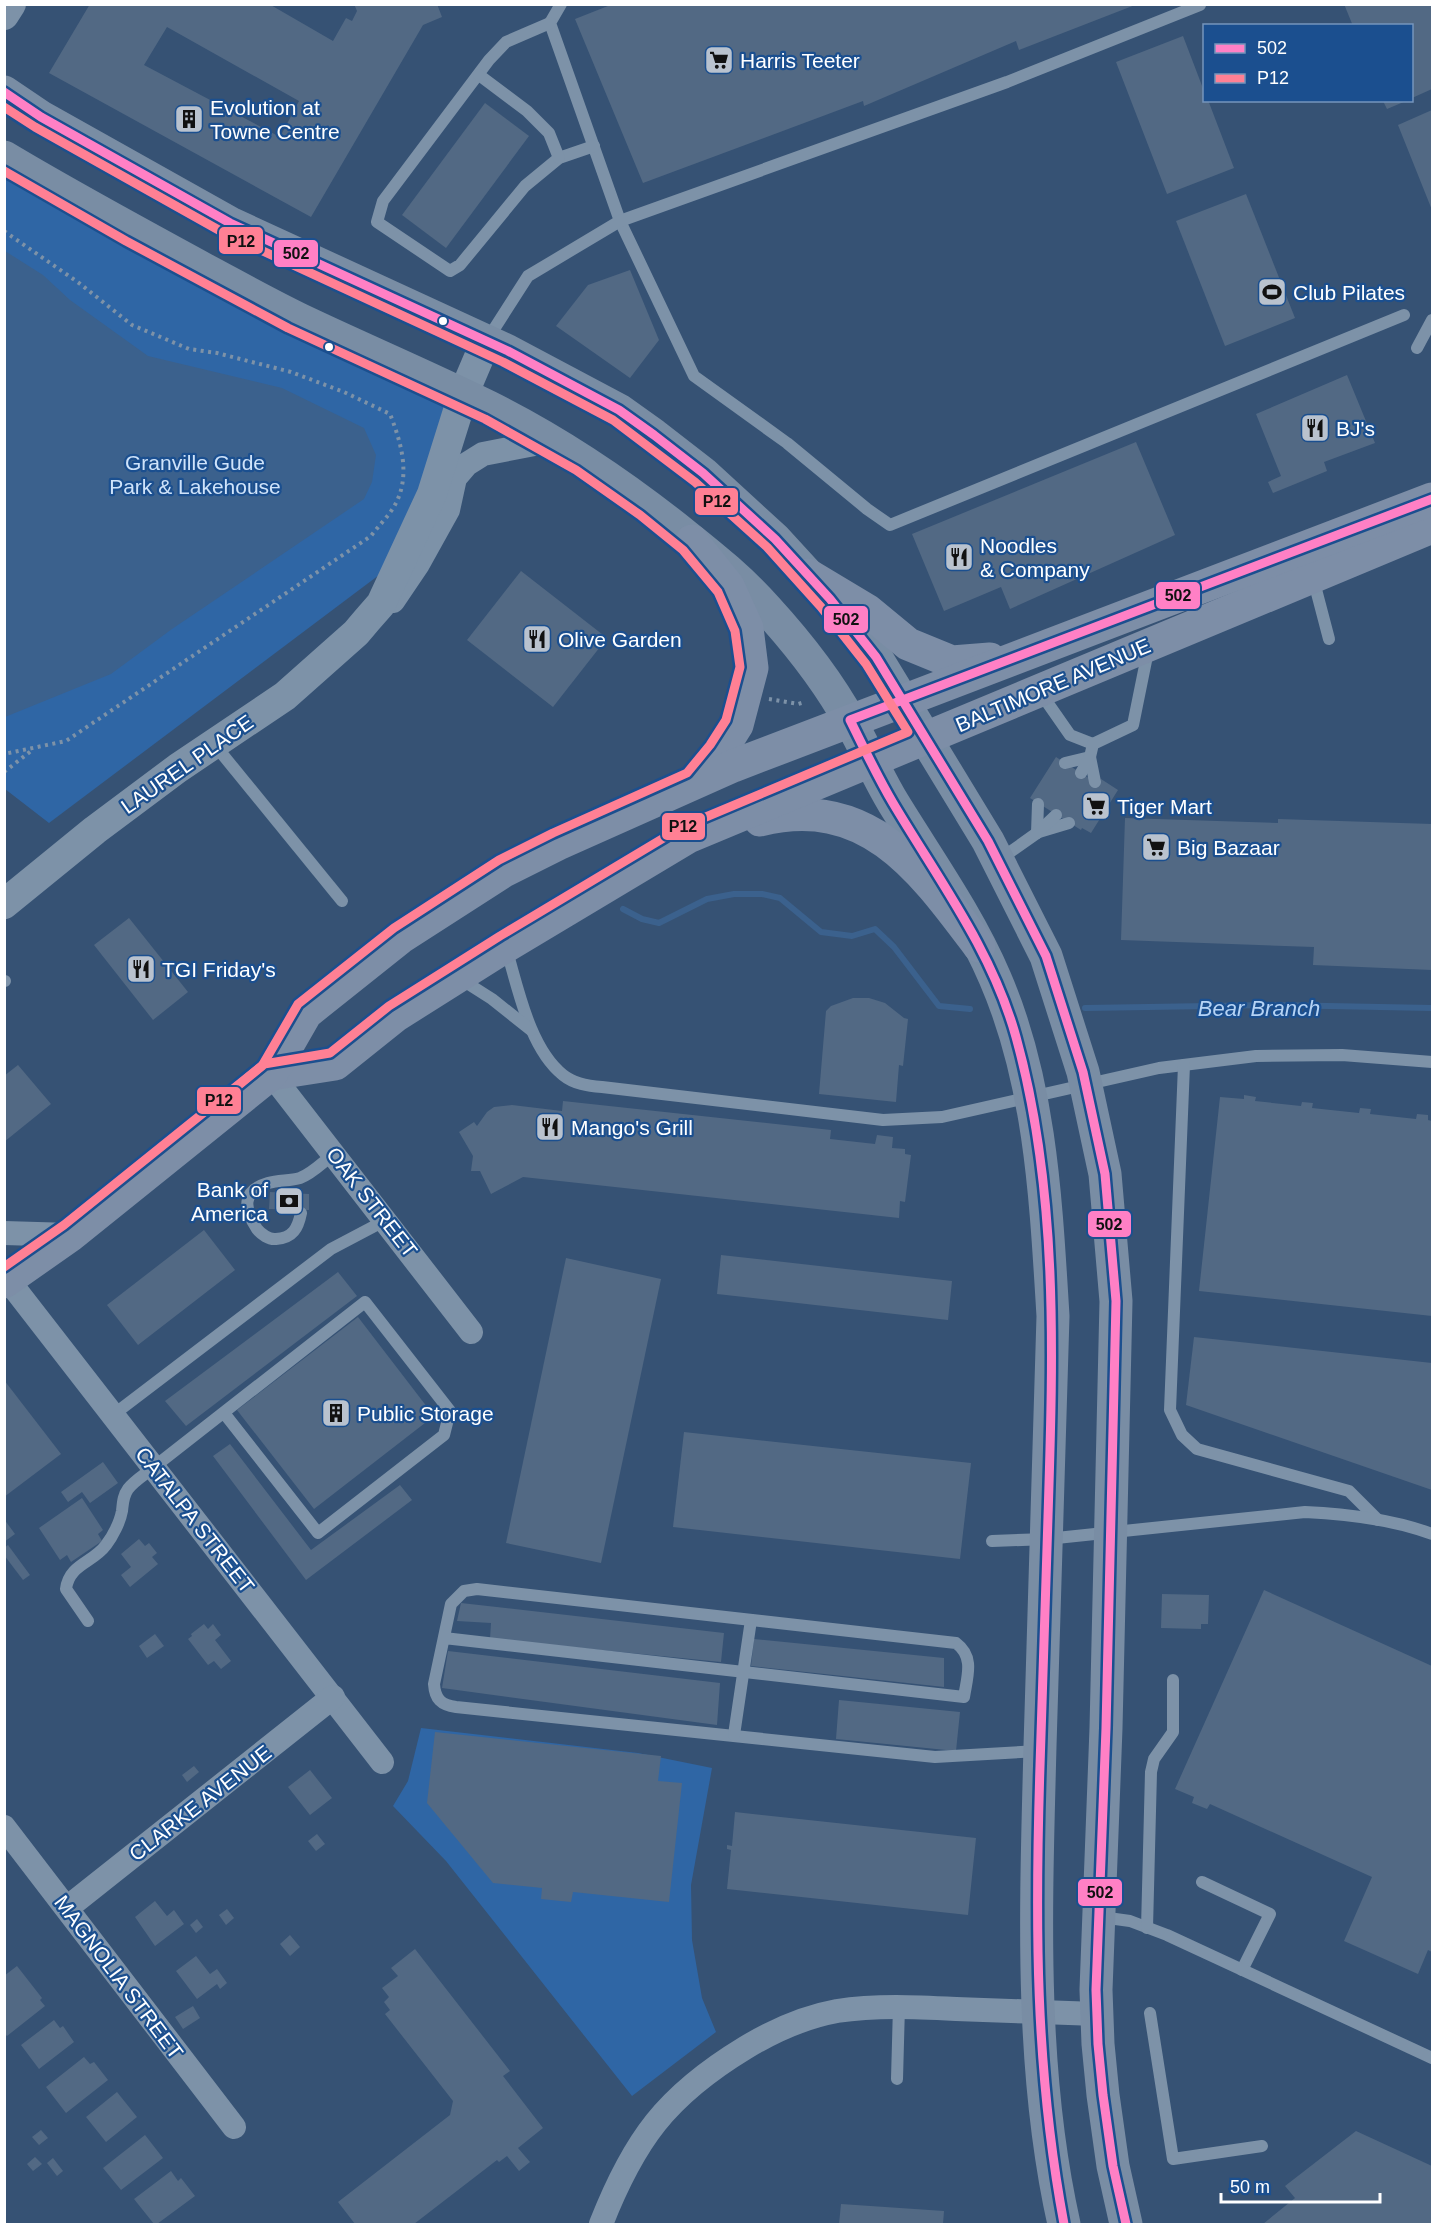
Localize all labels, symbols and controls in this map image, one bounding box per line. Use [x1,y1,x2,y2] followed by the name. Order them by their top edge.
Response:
[1203,24,1413,102] legend
[1257,38,1287,58] text: 502
[703,44,735,76] supermarket icon: Harris Teeter
[740,49,860,72] place label: Harris Teeter
[1257,68,1289,88] text: P12
[210,96,340,143] place label: Evolution at Towne Centre
[173,103,205,135] building icon: Evolution at Towne Centre
[218,226,264,255] line badge: P12
[227,233,255,250] text: P12
[273,239,319,268] line badge: 502
[283,245,309,262] text: 502
[1256,276,1288,308] sports icon: Club Pilates
[1293,281,1405,304] place label: Club Pilates
[437,315,449,327] unlabelled marker
[323,341,335,353] unlabelled marker
[1299,412,1331,444] restaurant icon: BJ's
[1336,417,1375,440] place label: BJ's
[109,451,281,498] park label: Granville Gude Park & Lakehouse
[694,487,739,516] line badge: P12
[703,493,731,510] text: P12
[980,534,1090,581] place label: Noodles & Company
[943,541,975,573] restaurant icon: Noodles & Company
[1155,581,1201,610] line badge: 502
[1165,587,1191,604] text: 502
[823,605,869,634] line badge: 502
[833,611,859,628] text: 502
[521,623,553,655] restaurant icon: Olive Garden
[558,628,682,651] place label: Olive Garden
[952,634,1154,736] street label: BALTIMORE AVENUE
[117,710,257,818] street label: LAUREL PLACE
[1080,790,1112,822] supermarket icon: Tiger Mart
[1117,795,1212,818] place label: Tiger Mart
[661,812,706,841] line badge: P12
[669,818,697,835] text: P12
[1140,831,1172,863] supermarket icon: Big Bazaar
[1177,836,1280,859] place label: Big Bazaar
[125,953,157,985] restaurant icon: TGI Friday's
[162,958,276,981] place label: TGI Friday's
[1198,996,1320,1021] water label: Bear Branch
[196,1086,242,1115] line badge: P12
[205,1092,233,1109] text: P12
[534,1111,566,1143] restaurant icon: Mango's Grill
[571,1116,693,1139] place label: Mango's Grill
[322,1143,422,1262] street label: OAK STREET
[191,1178,268,1225] place label: Bank of America
[273,1185,305,1217] bank icon: Bank of America
[1087,1210,1132,1238] line badge: 502
[1096,1216,1122,1233] text: 502
[320,1397,352,1429] building icon: Public Storage
[357,1402,494,1425] place label: Public Storage
[131,1443,259,1598] street label: CATALPA STREET
[125,1741,275,1865] street label: CLARKE AVENUE
[1077,1878,1123,1907] line badge: 502
[1087,1884,1113,1901] text: 502
[50,1891,188,2063] street label: MAGNOLIA STREET
[1221,2166,1380,2204] scale bar
[1230,2177,1270,2197] text: 50 m

